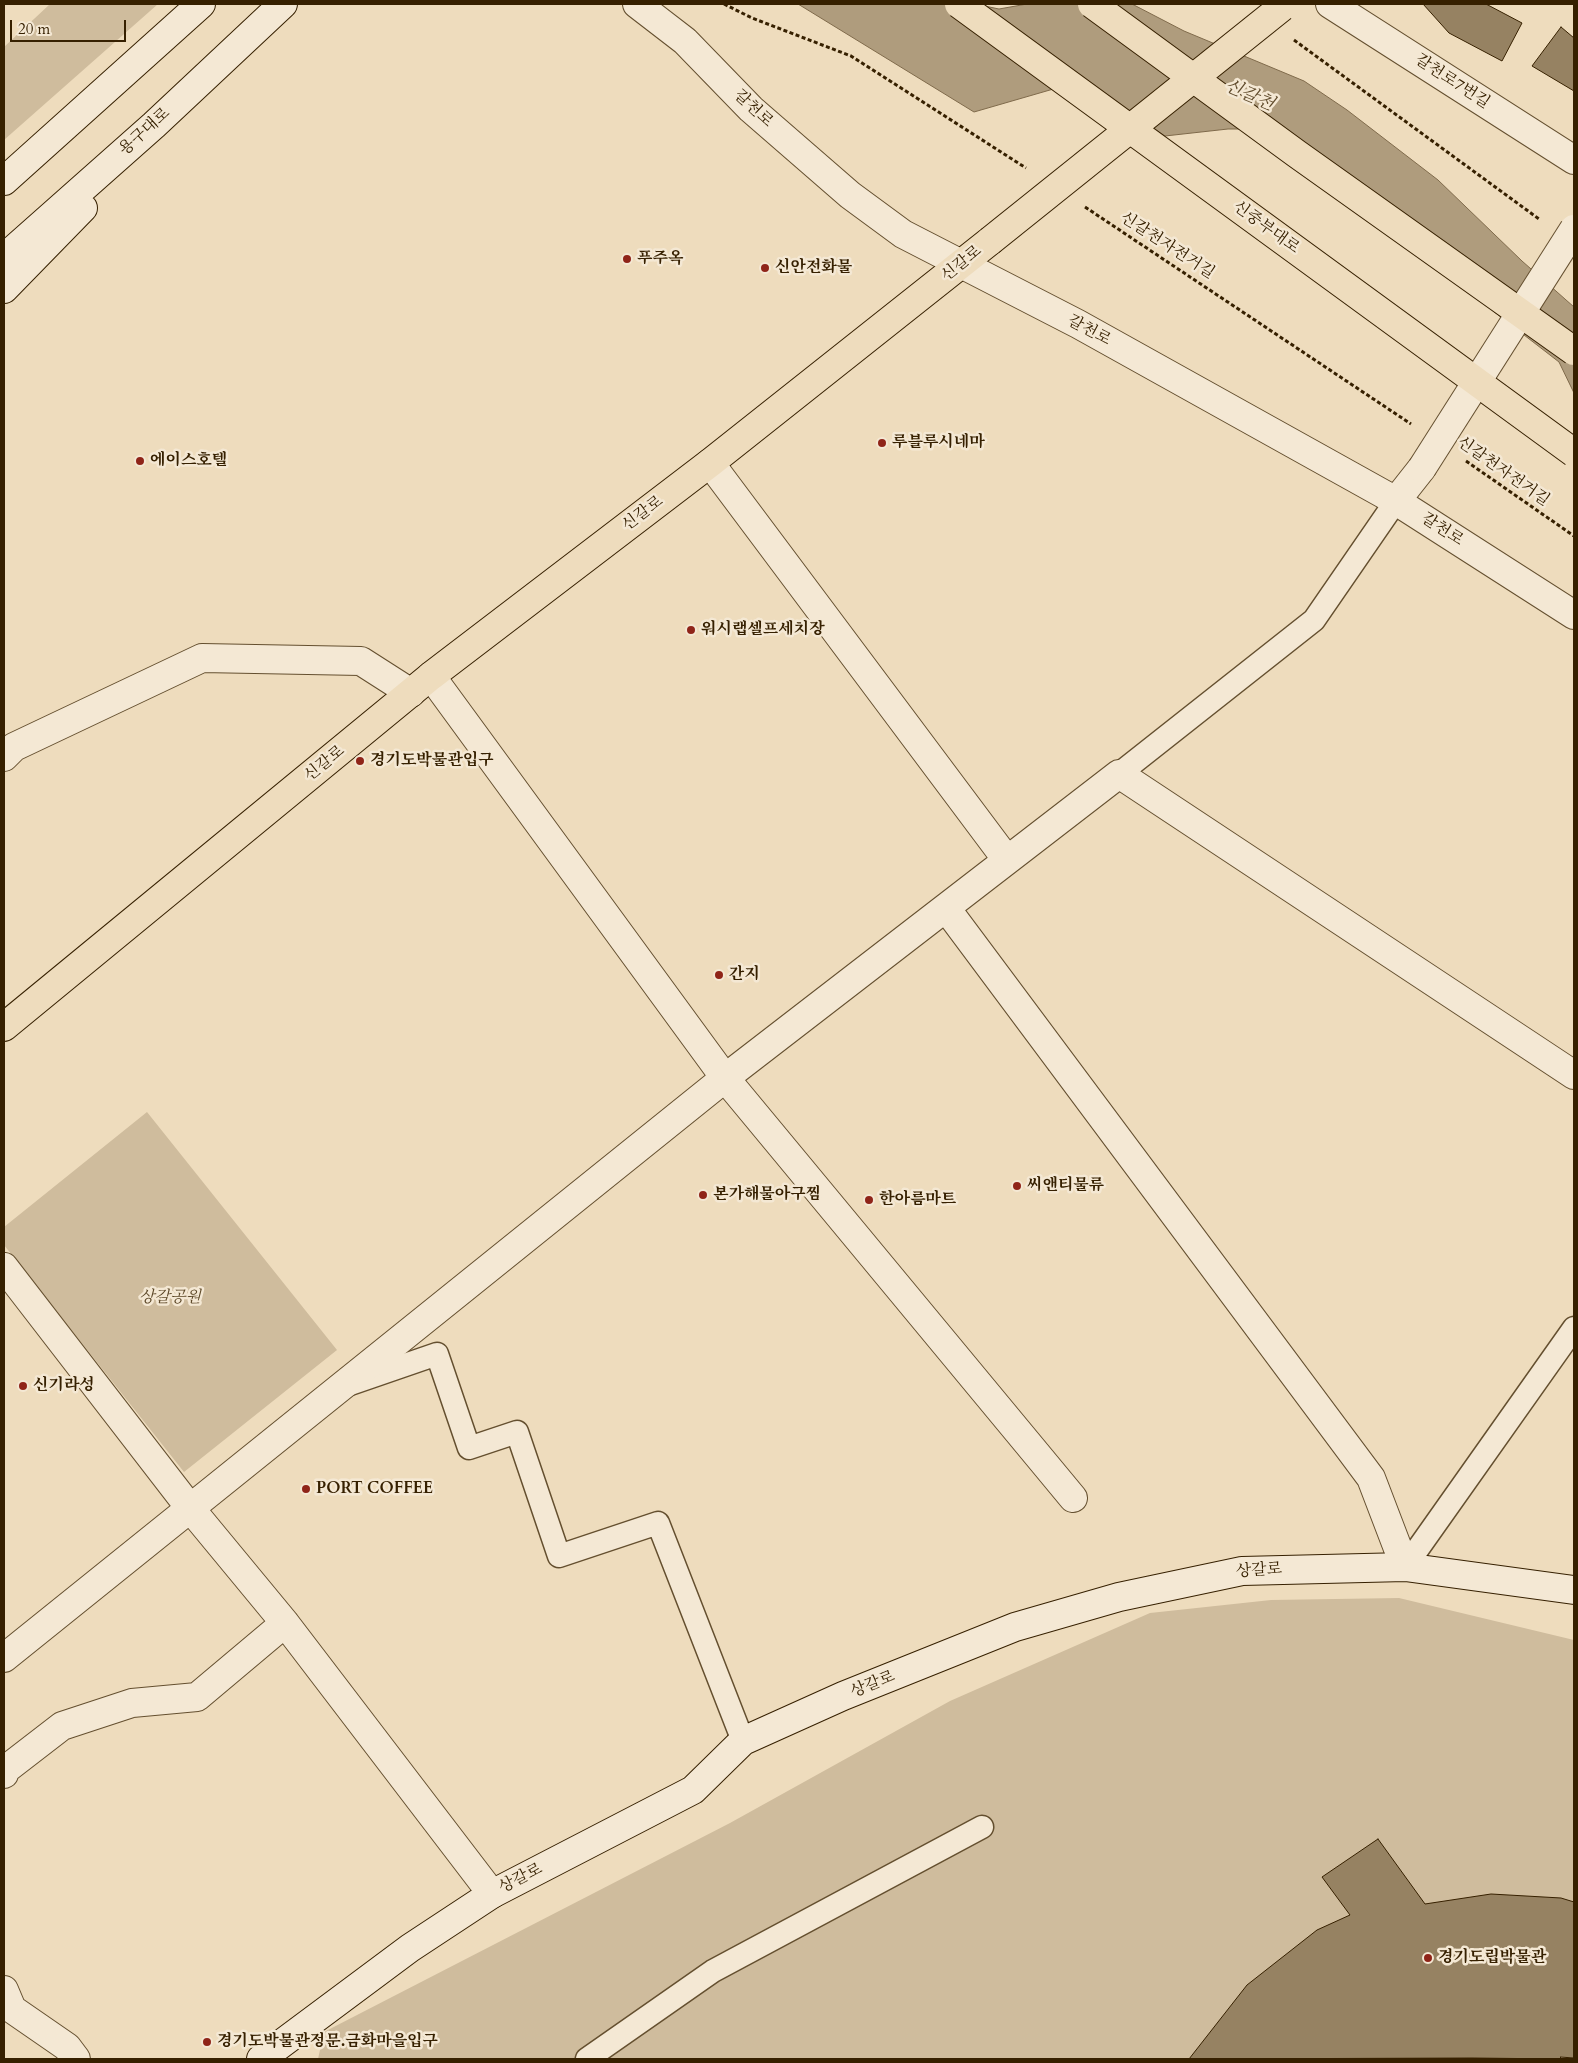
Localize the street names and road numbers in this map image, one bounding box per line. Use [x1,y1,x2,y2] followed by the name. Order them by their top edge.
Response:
[1411,51,1493,113] street label: 갈천로7번길
[729,86,777,132] street label: 갈천로
[116,104,174,160] street label: 용구대로
[1229,198,1303,258] street label: 신중부대로
[1116,208,1218,284] street label: 신갈천자전거길
[938,242,986,286] street label: 신갈로
[1064,312,1114,350] street label: 갈천로
[1453,433,1553,511] street label: 신갈천자전거길
[619,492,667,536] street label: 신갈로
[1417,509,1467,551] street label: 갈천로
[301,742,349,786] street label: 신갈로
[1235,1560,1283,1582] street label: 상갈로
[848,1667,898,1703] street label: 상갈로
[496,1860,546,1898] street label: 상갈로

